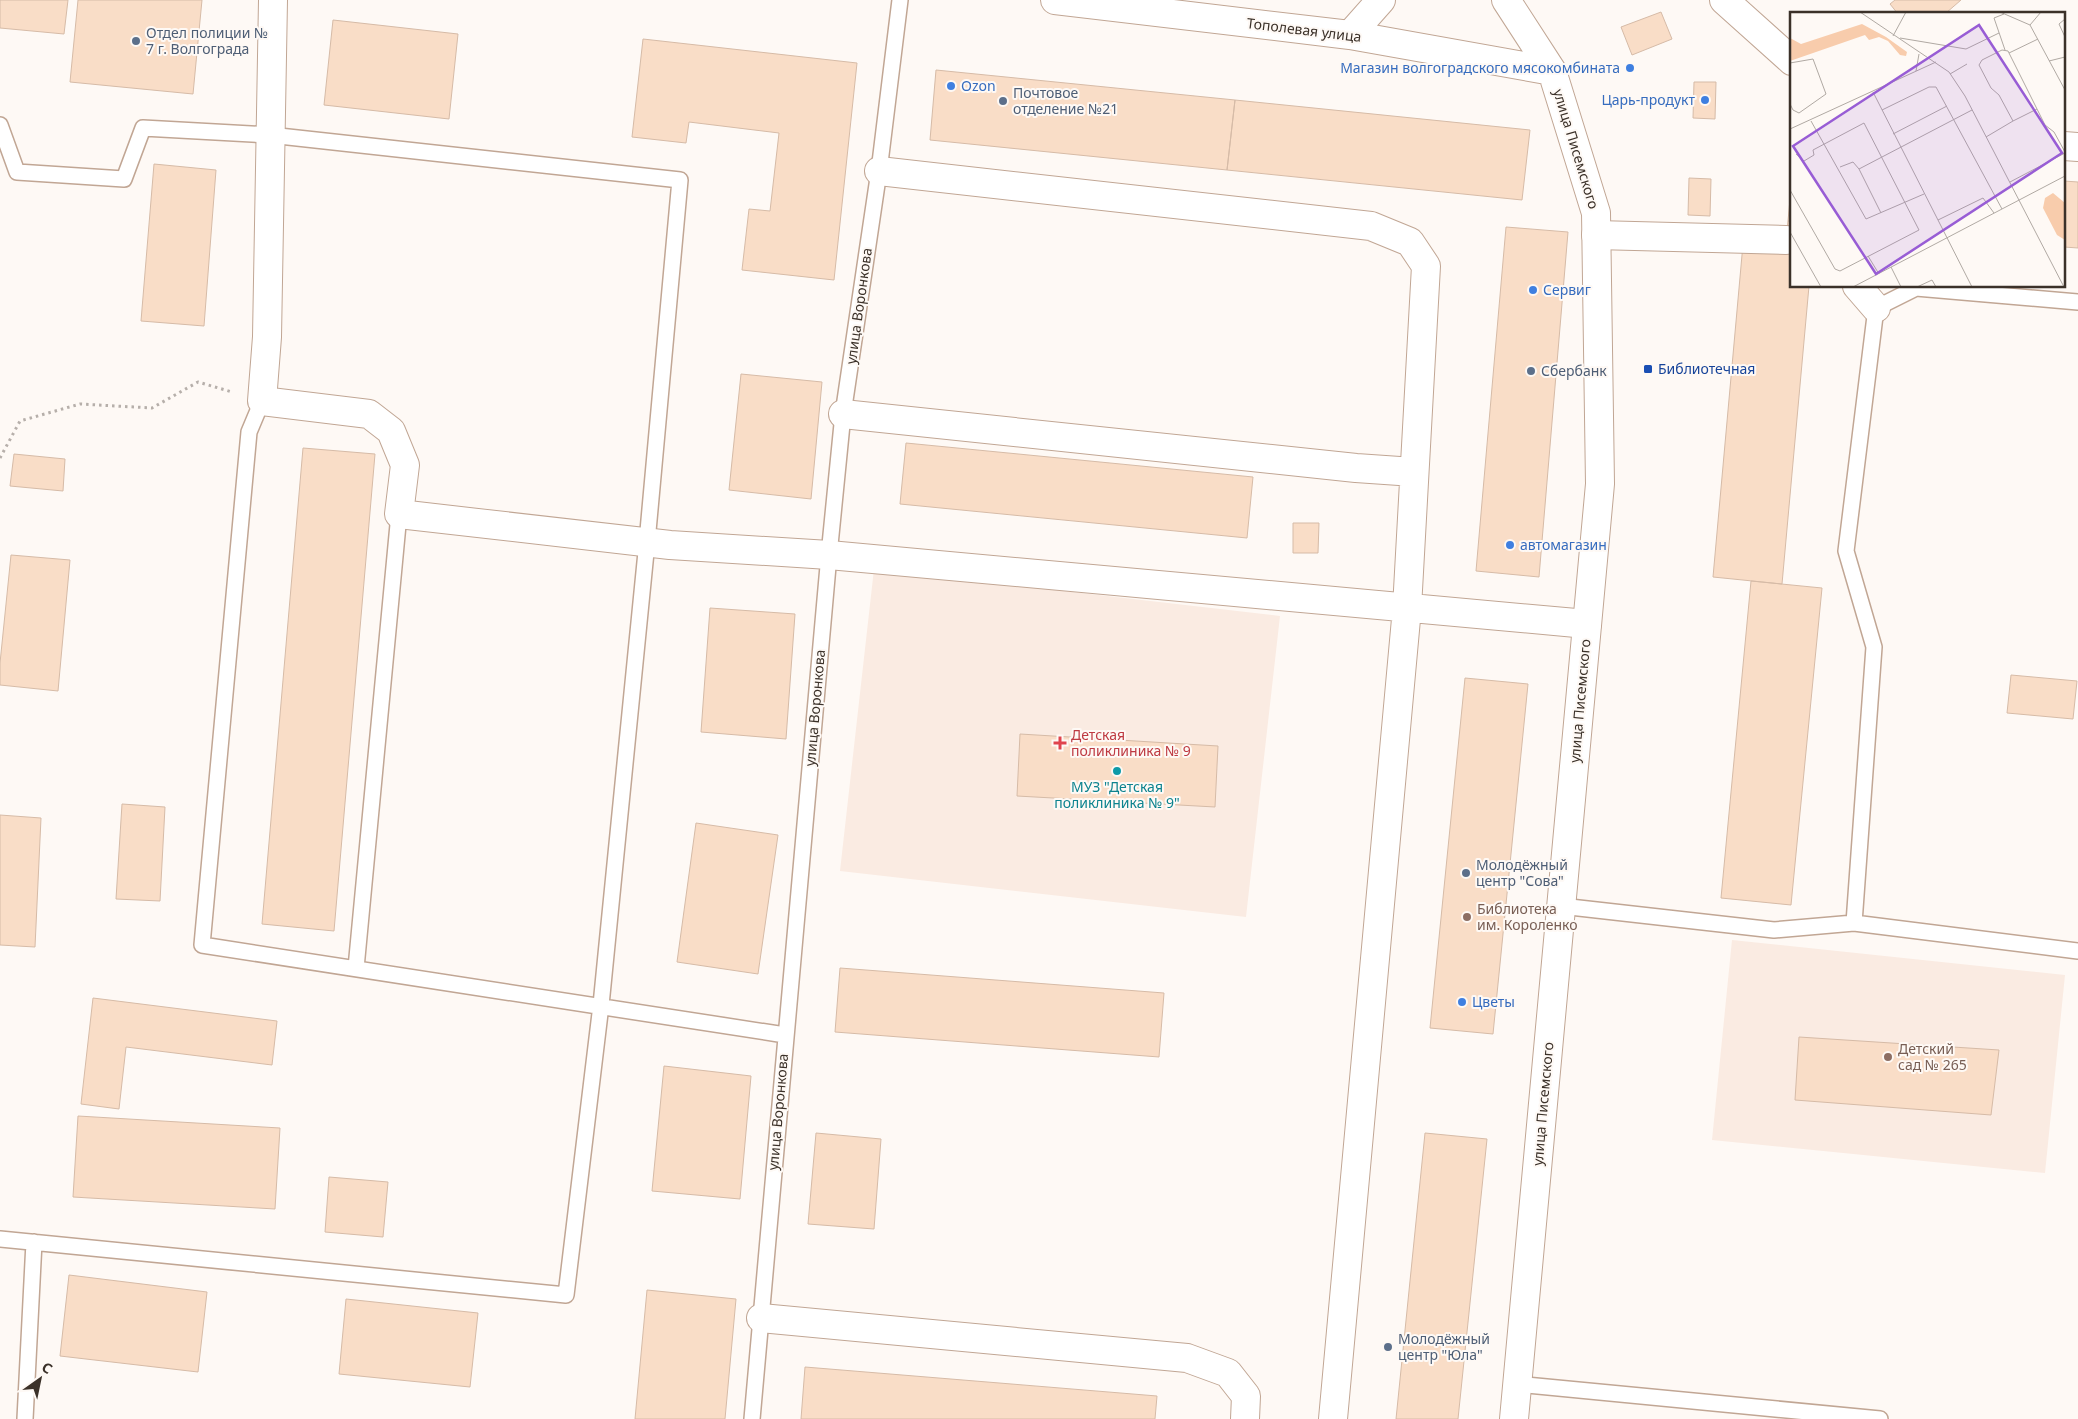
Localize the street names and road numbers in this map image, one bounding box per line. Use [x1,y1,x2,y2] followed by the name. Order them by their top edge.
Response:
[1246,13,1362,46] street label: Тополевая улица
[1549,87,1604,211] street label: улица Писемского
[841,247,876,365] street label: улица Воронкова
[1565,638,1594,764] street label: улица Писемского
[800,649,829,767] street label: улица Воронкова
[1528,1041,1557,1167] street label: улица Писемского
[763,1053,792,1171] street label: улица Воронкова

